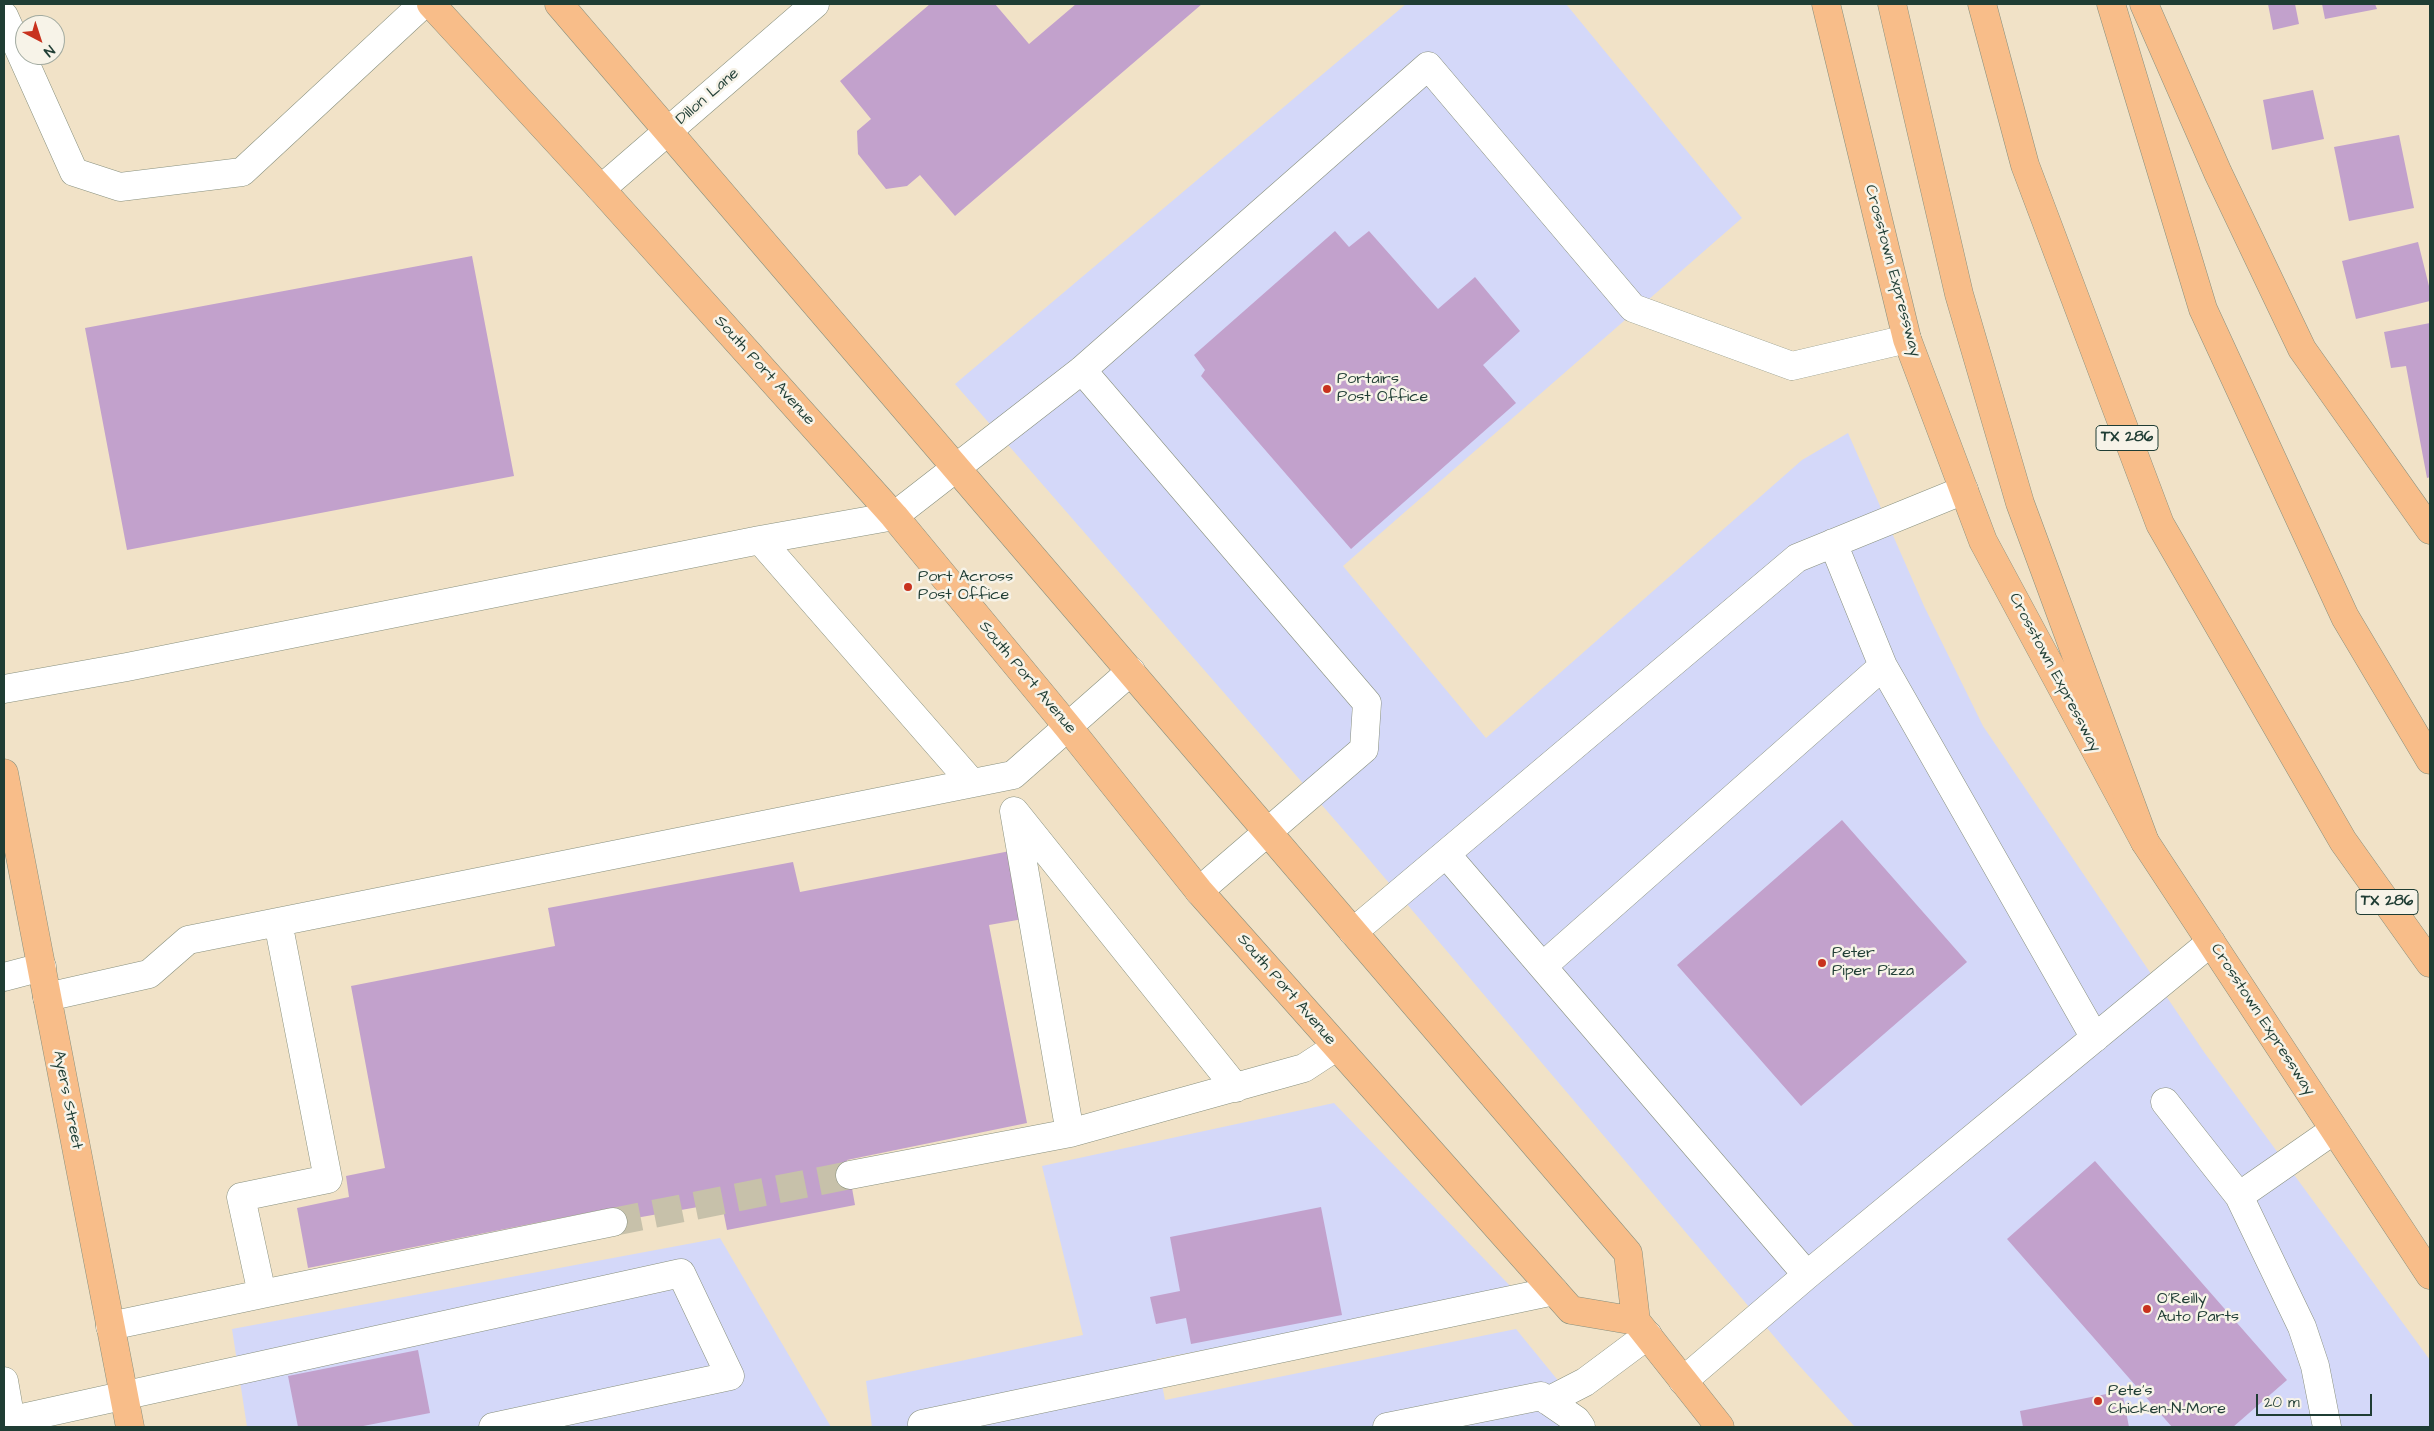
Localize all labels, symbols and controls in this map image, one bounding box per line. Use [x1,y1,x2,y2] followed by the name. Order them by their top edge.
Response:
[15,15,65,65] north arrow
[39,40,59,61] text: N
[673,64,743,130] street label: Dillon Lane
[1860,183,1924,359] street label: Crosstown Expressway
[710,312,818,430] street label: South Port Avenue
[1337,370,1428,408] place label: Portairs Post Office
[1321,383,1333,395] marker: Portairs Post Office
[2096,426,2158,450] road number: TX 286
[918,568,1013,606] place label: Port Across Post Office
[902,581,914,593] marker: Port Across Post Office
[2004,590,2104,756] street label: Crosstown Expressway
[974,618,1080,738] street label: South Port Avenue
[2356,890,2418,914] road number: TX 286
[1232,930,1340,1050] street label: South Port Avenue
[2206,940,2318,1100] street label: Crosstown Expressway
[1832,944,1914,982] place label: Peter Piper Pizza
[1816,957,1828,969] marker: Peter Piper Pizza
[48,1049,86,1151] street label: Ayers Street
[2157,1290,2239,1328] place label: O'Reilly Auto Parts
[2141,1303,2153,1315] marker: O'Reilly Auto Parts
[2108,1382,2226,1420] place label: Pete's Chicken-N-More
[2259,1384,2375,1416] scale bar
[2264,1392,2300,1413] text: 20 m
[2092,1395,2104,1407] marker: Pete's Chicken-N-More

